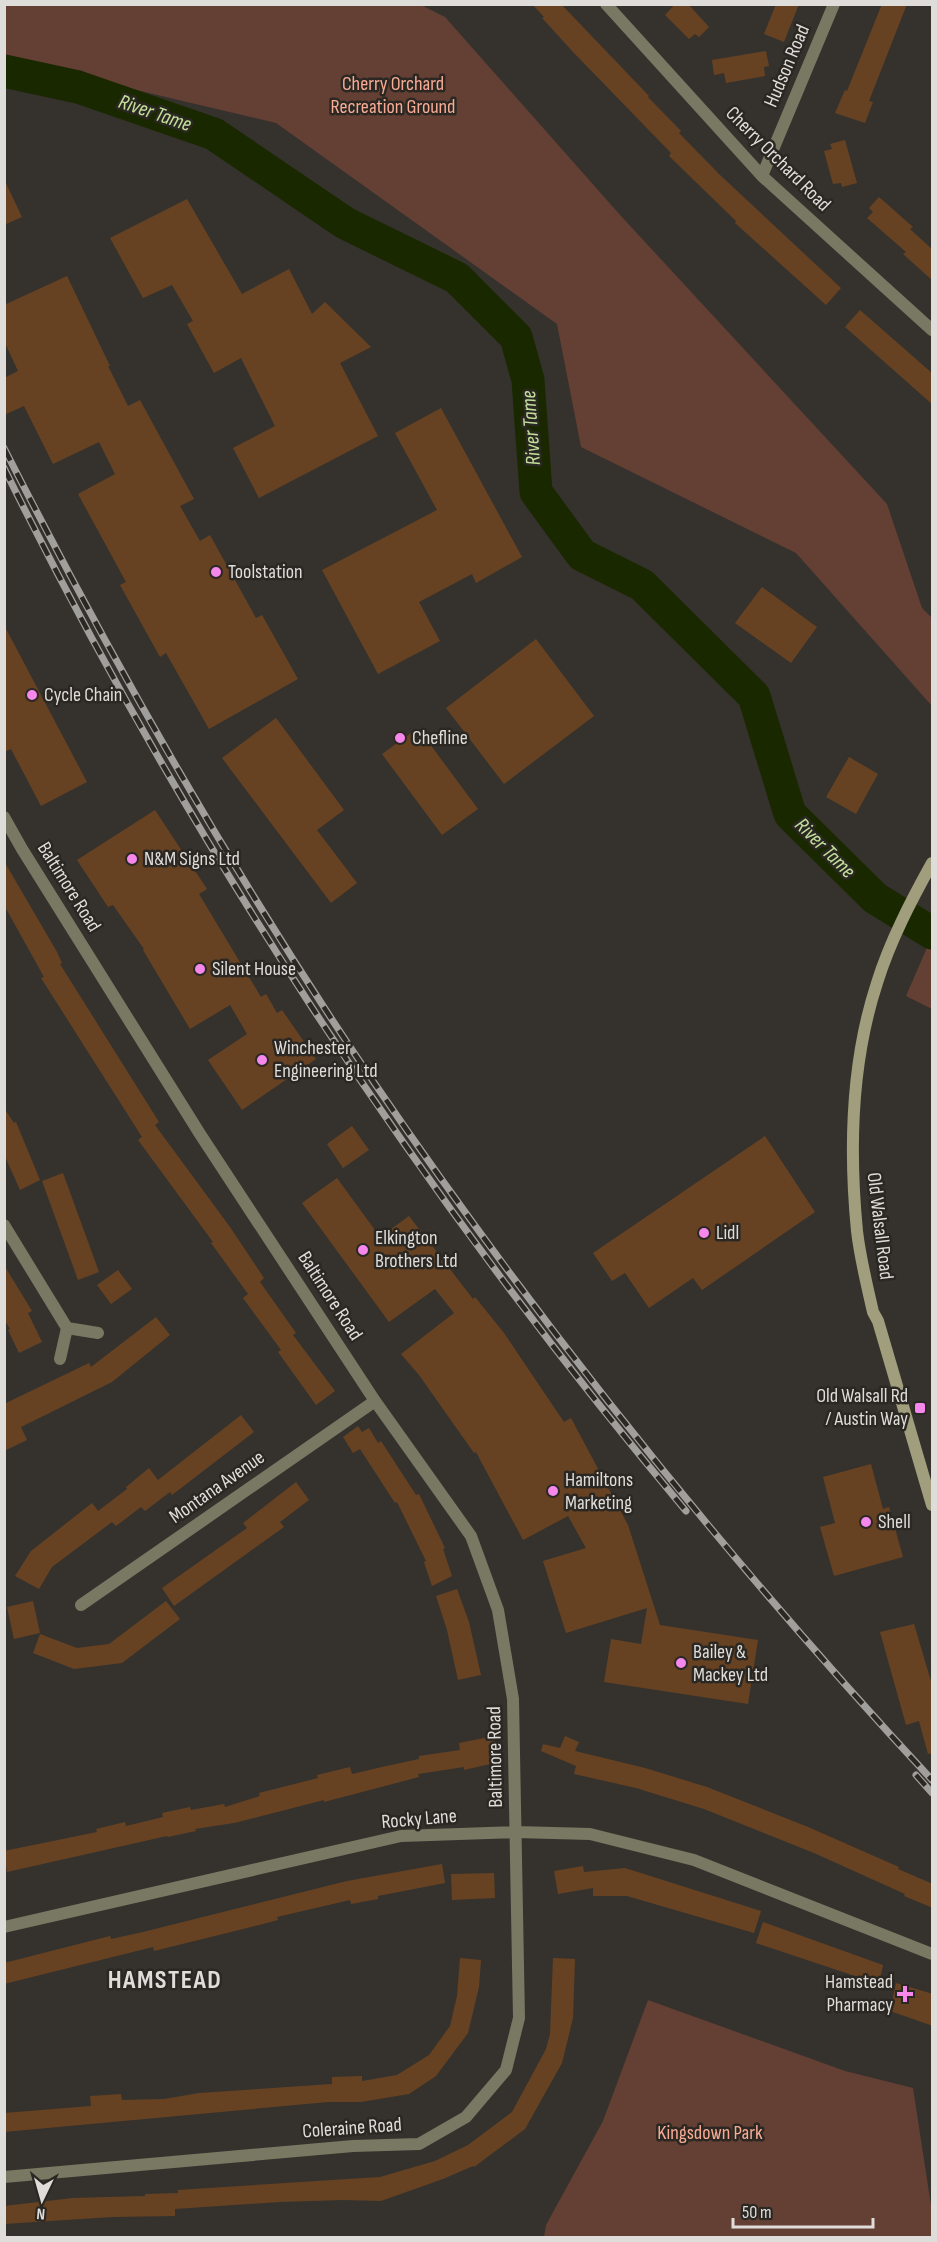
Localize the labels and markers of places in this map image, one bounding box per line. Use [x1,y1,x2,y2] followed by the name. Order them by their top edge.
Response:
[228,560,303,584] place label: Toolstation
[209,565,223,579] marker: Toolstation
[44,683,122,707] place label: Cycle Chain
[25,688,39,702] marker: Cycle Chain
[412,726,468,750] place label: Chefline
[393,731,407,745] marker: Chefline
[144,847,240,871] place label: N&M Signs Ltd
[125,852,139,866] marker: N&M Signs Ltd
[212,957,296,981] place label: Silent House
[193,962,207,976] marker: Silent House
[274,1036,378,1083] place label: Winchester Engineering Ltd
[255,1053,269,1067] marker: Winchester Engineering Ltd
[716,1221,739,1245] place label: Lidl
[375,1226,458,1273] place label: Elkington Brothers Ltd
[697,1226,711,1240] marker: Lidl
[356,1243,370,1257] marker: Elkington Brothers Ltd
[816,1384,908,1431] place label: Old Walsall Rd / Austin Way
[913,1401,927,1415] marker: Old Walsall Rd / Austin Way
[565,1468,633,1515] place label: Hamiltons Marketing
[546,1484,560,1498] marker: Hamiltons Marketing
[878,1510,911,1534] place label: Shell
[859,1515,873,1529] marker: Shell
[693,1640,768,1687] place label: Bailey & Mackey Ltd
[674,1656,688,1670] marker: Bailey & Mackey Ltd
[825,1970,893,2017] place label: Hamstead Pharmacy
[898,1987,912,2001] marker: Hamstead Pharmacy

